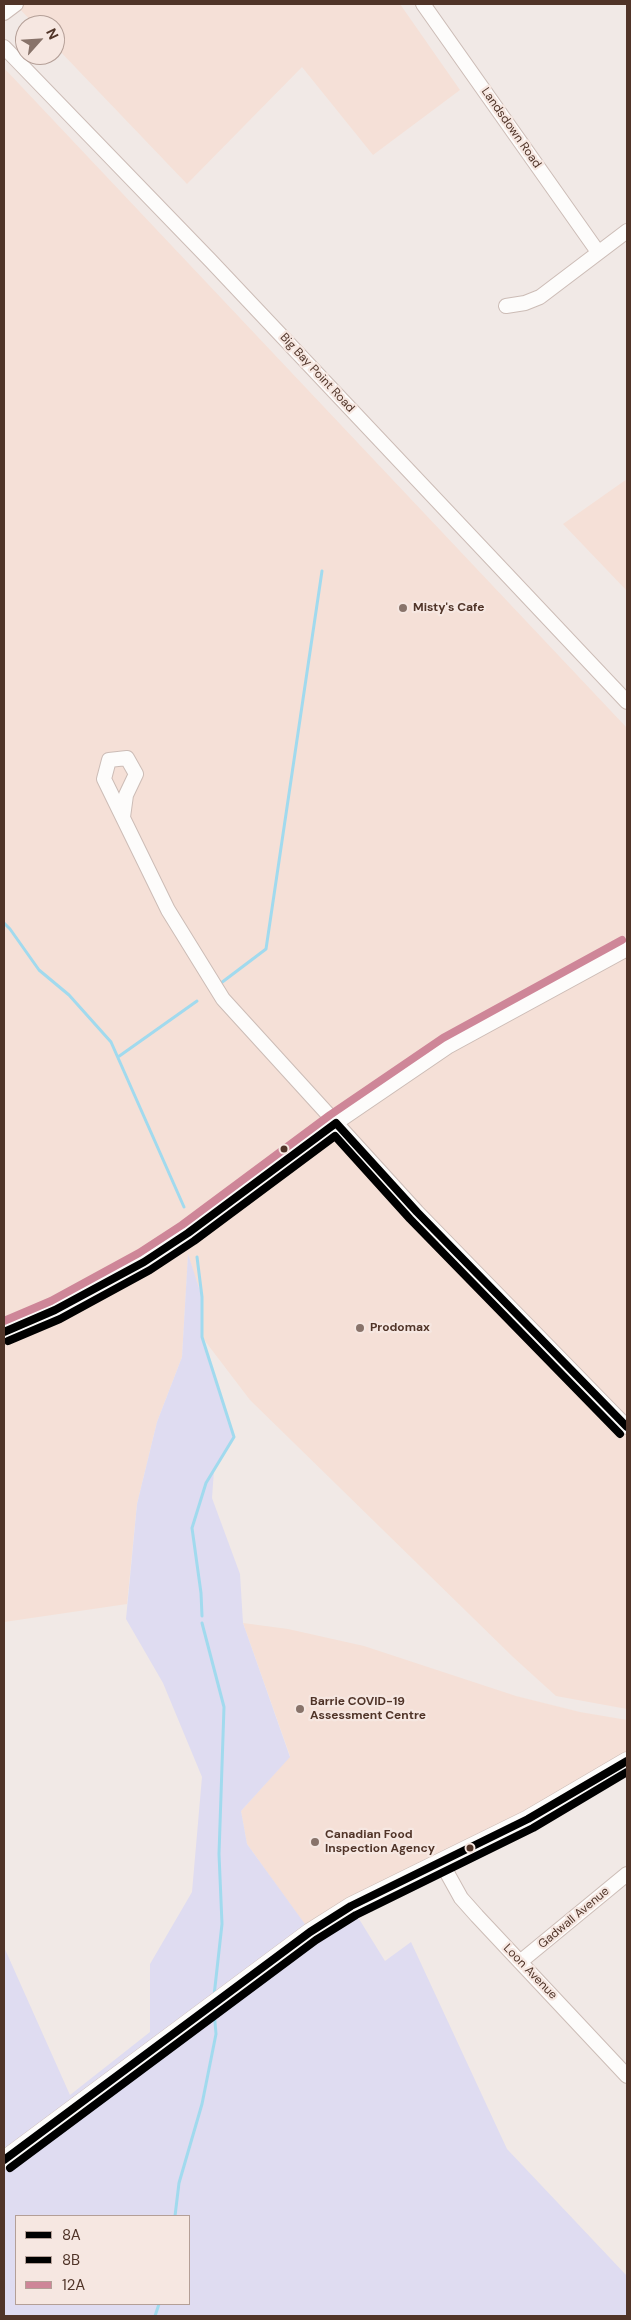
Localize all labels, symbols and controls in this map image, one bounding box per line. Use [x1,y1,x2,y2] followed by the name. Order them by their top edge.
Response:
[15,15,65,65] north arrow
[42,25,63,42] text: N
[478,85,544,171] street label: Landsdown Road
[277,331,357,415] street label: Big Bay Point Road
[413,601,484,615] place label: Misty's Cafe
[397,602,409,614] marker: Misty's Cafe
[279,1144,289,1154] unlabelled marker
[370,1321,430,1335] place label: Prodomax
[354,1322,366,1334] marker: Prodomax
[310,1695,426,1723] place label: Barrie COVID-19 Assessment Centre
[294,1703,306,1715] marker: Barrie COVID-19 Assessment Centre
[325,1828,435,1856] place label: Canadian Food Inspection Agency
[309,1836,321,1848] marker: Canadian Food Inspection Agency
[465,1843,475,1853] unlabelled marker
[536,1884,612,1952] street label: Gadwall Avenue
[500,1941,560,2003] street label: Loon Avenue
[15,2215,190,2305] legend
[62,2225,81,2245] text: 8A
[62,2250,80,2270] text: 8B
[62,2275,85,2295] text: 12A

